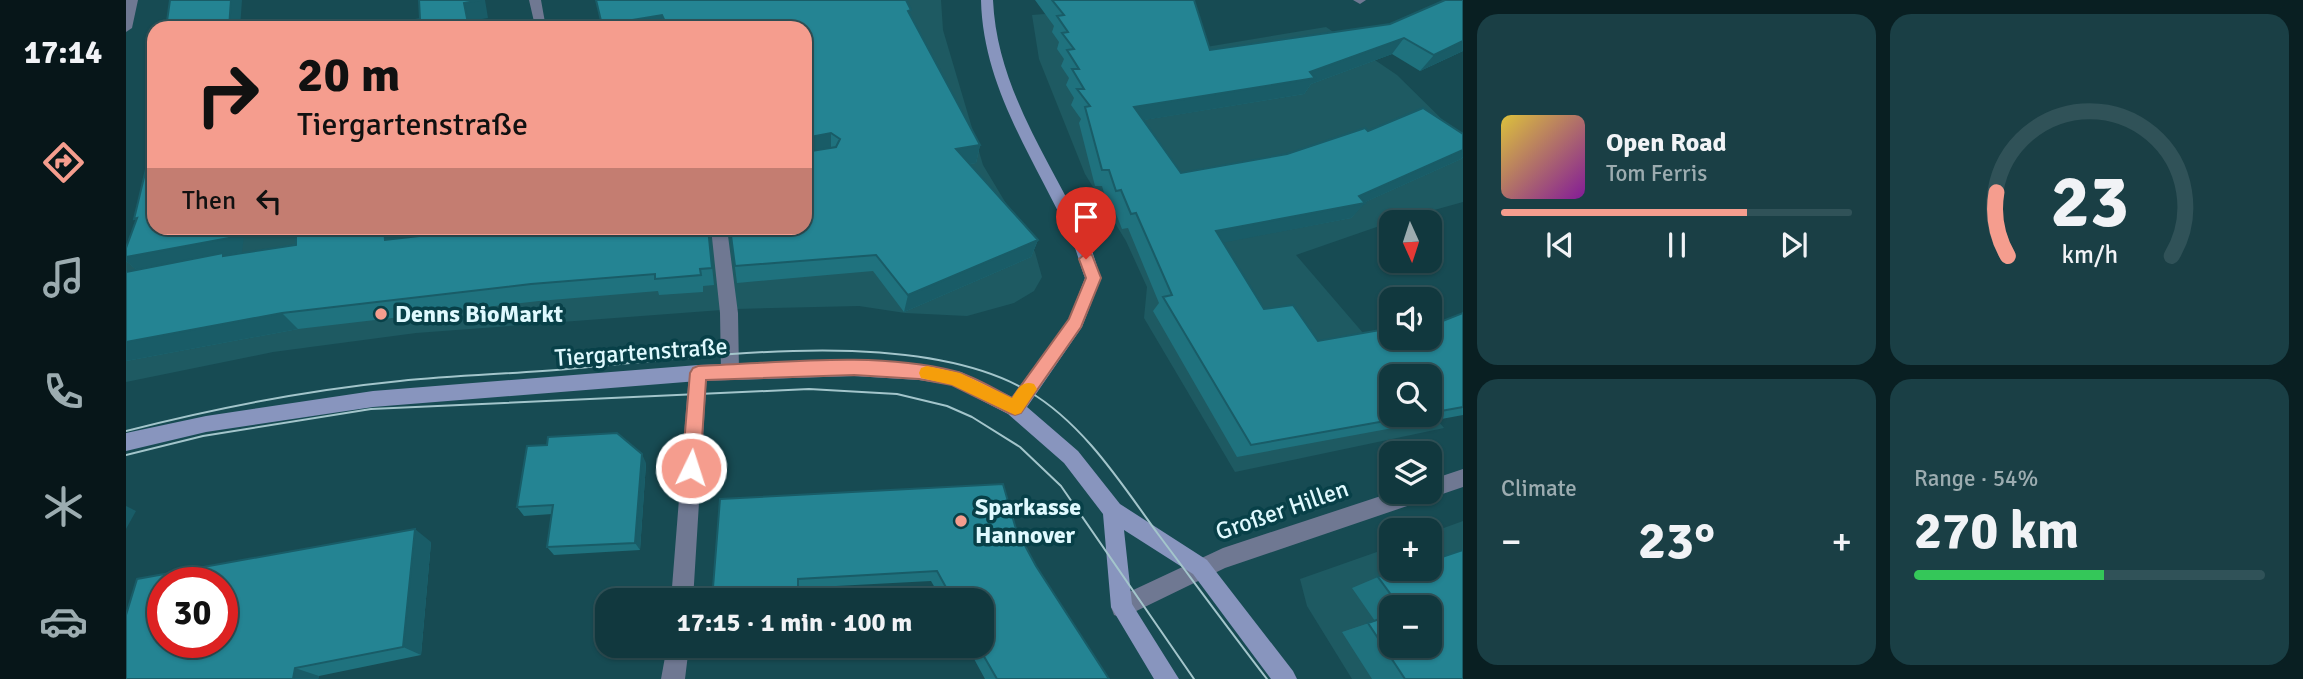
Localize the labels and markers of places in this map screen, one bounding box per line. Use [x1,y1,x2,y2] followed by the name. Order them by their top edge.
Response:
[1056,187,1116,259] pin
[395,299,563,329] place label: Denns BioMarkt
[373,306,389,322] marker: Denns BioMarkt
[975,492,1081,550] place label: Sparkasse Hannover
[953,513,969,529] marker: Sparkasse Hannover

